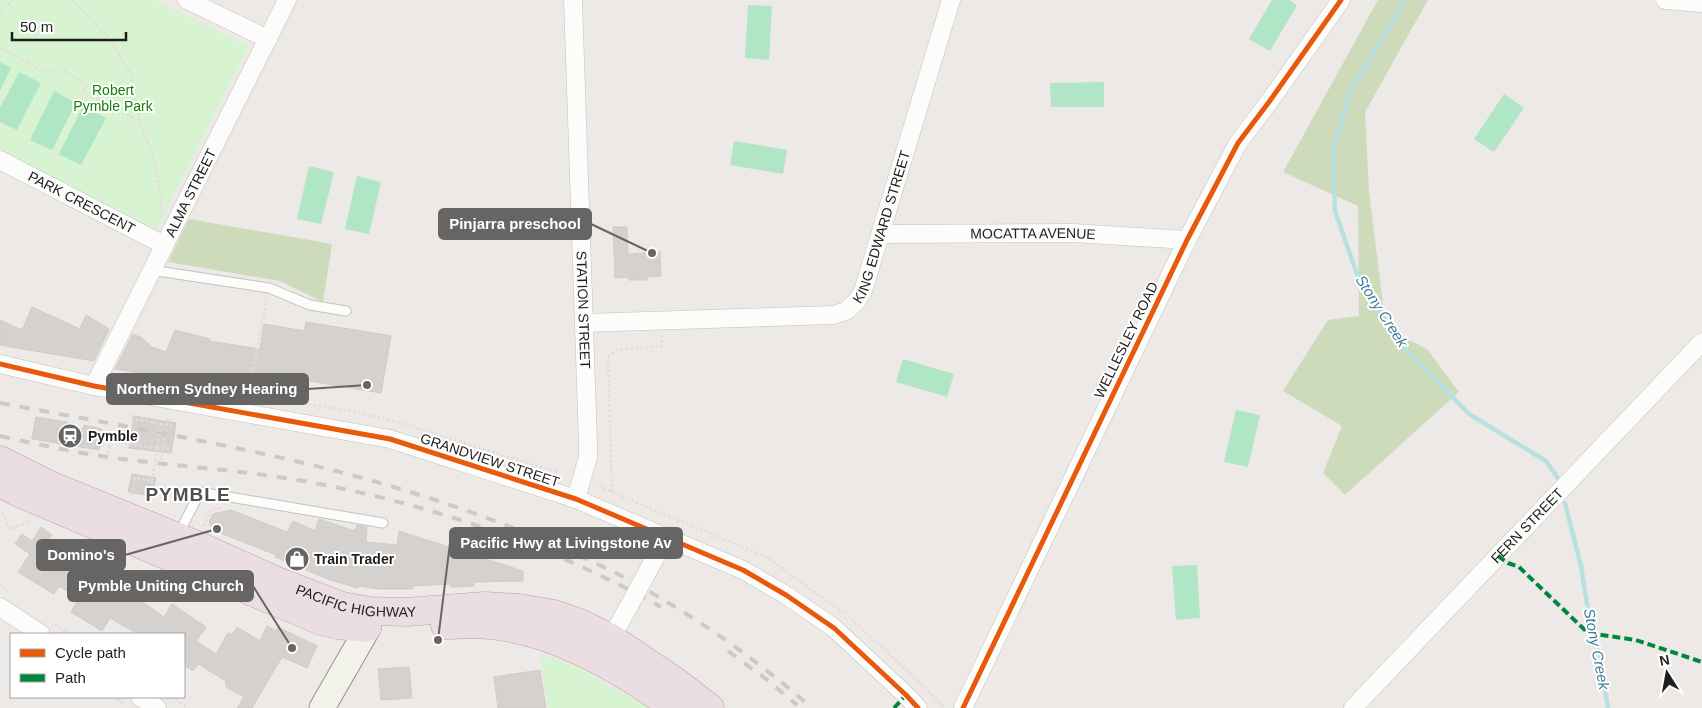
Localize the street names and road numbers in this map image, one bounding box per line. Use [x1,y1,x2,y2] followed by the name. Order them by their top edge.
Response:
[162,146,220,240] street label: ALMA STREET
[849,148,913,306] street label: KING EDWARD STREET
[26,168,138,237] street label: PARK CRESCENT
[970,225,1096,242] street label: MOCATTA AVENUE
[573,251,593,369] street label: STATION STREET
[1091,279,1161,401] street label: WELLESLEY ROAD
[418,430,562,490] street label: GRANDVIEW STREET
[1488,485,1567,566] street label: FERN STREET
[294,581,417,620] street label: PACIFIC HIGHWAY

